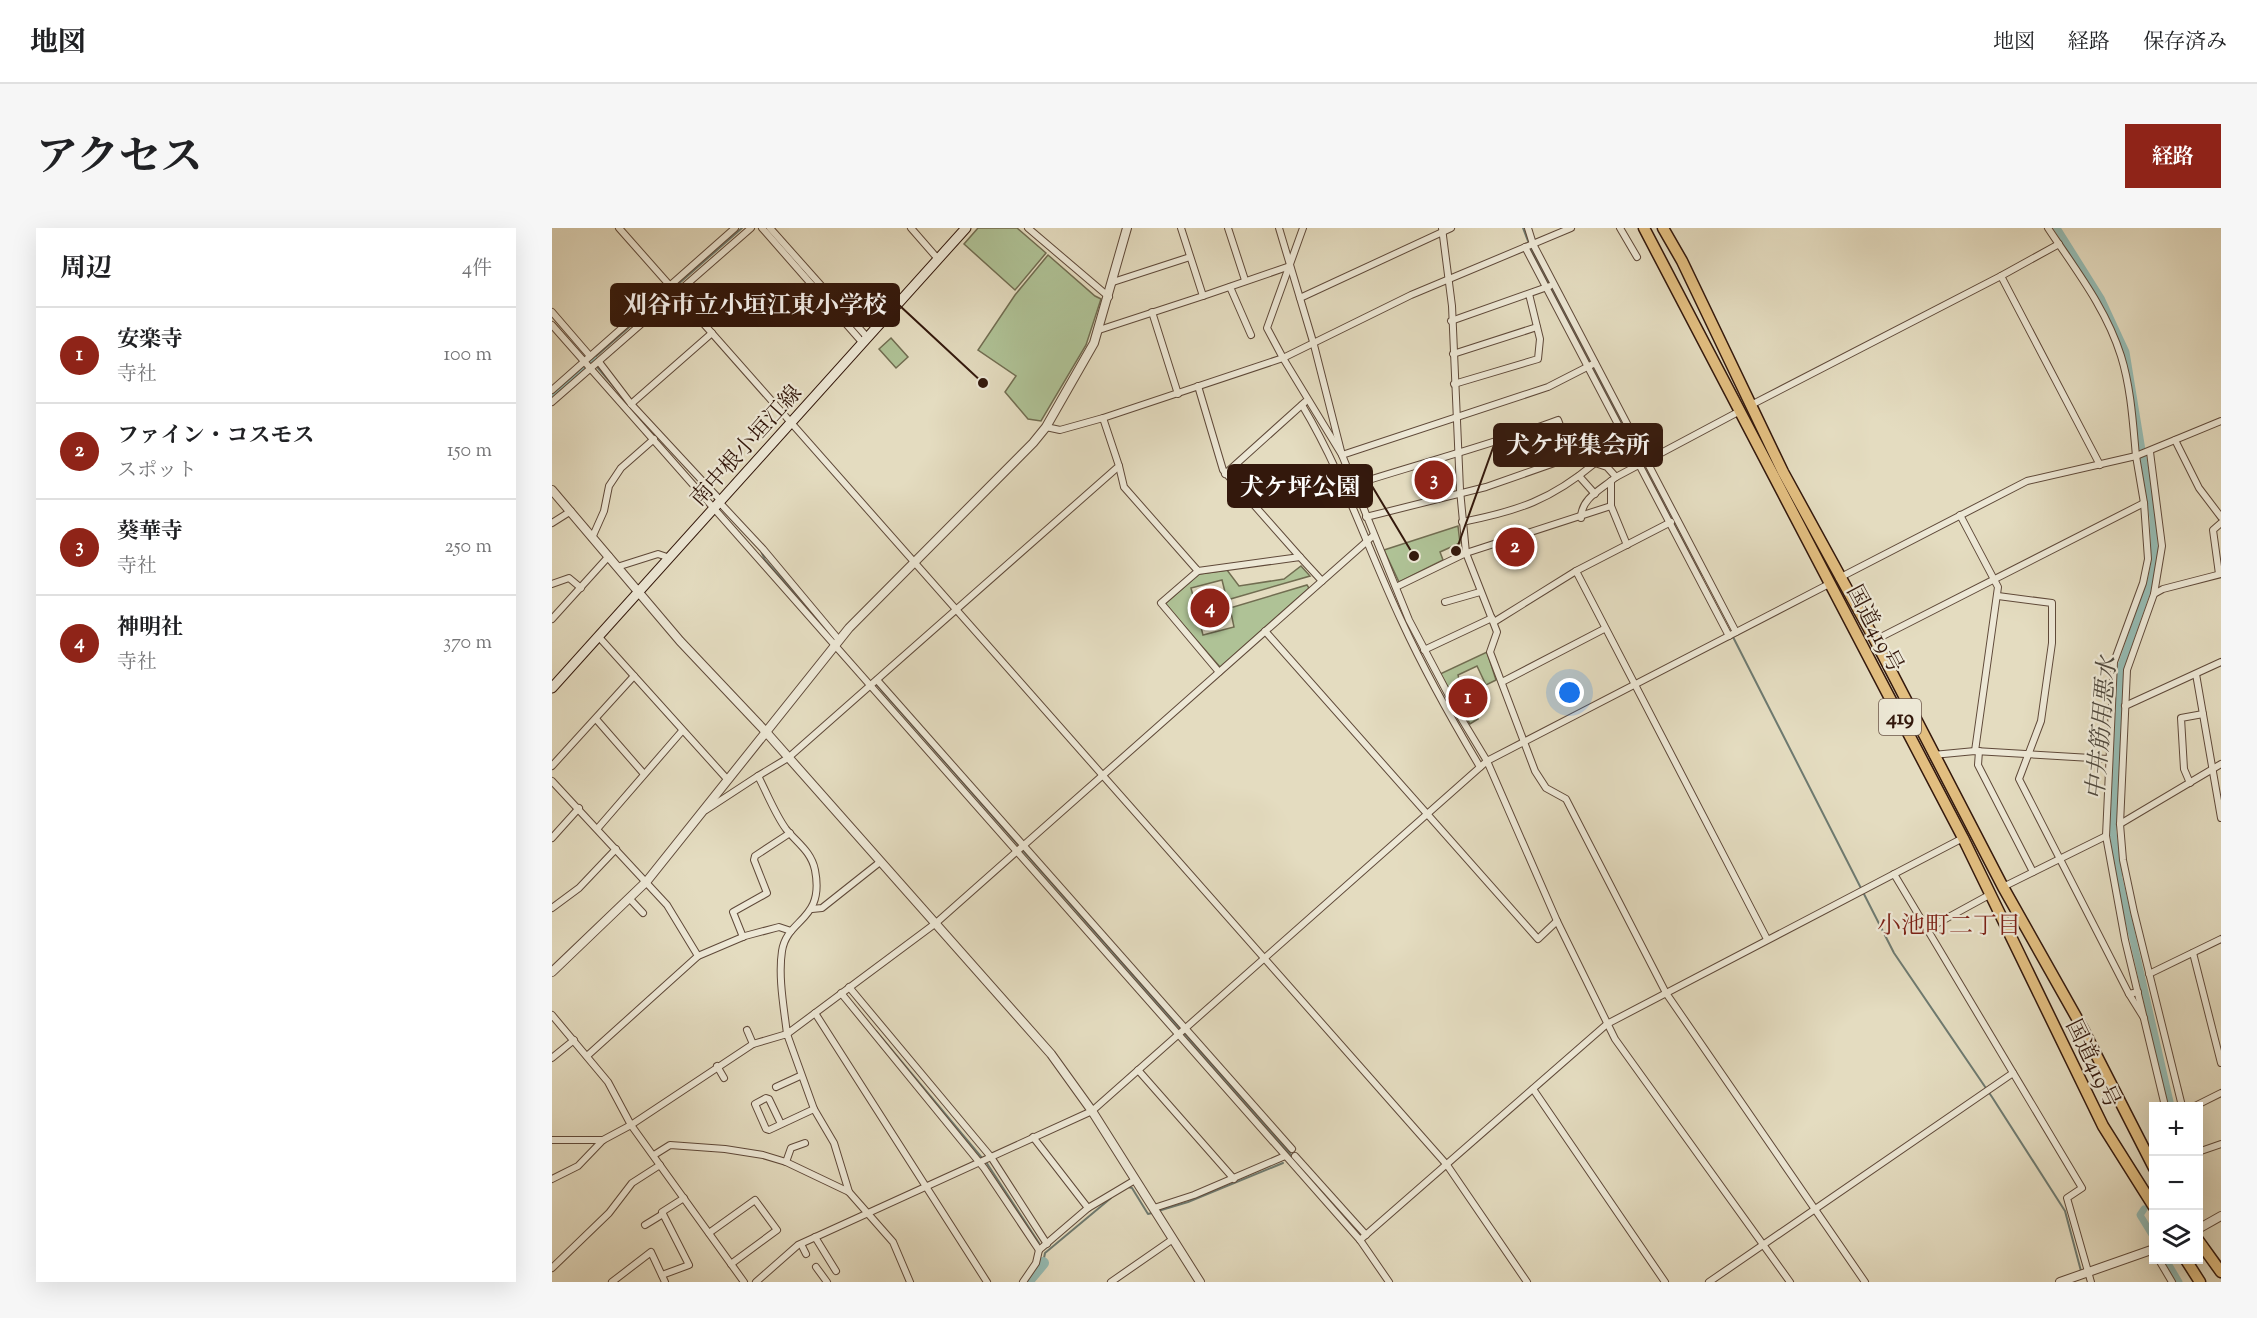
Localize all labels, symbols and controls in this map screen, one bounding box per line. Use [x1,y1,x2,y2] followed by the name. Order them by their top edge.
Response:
[30,24,86,64] text: 地図
[1993,28,2035,58] text: 地図
[2068,28,2110,58] text: 経路
[2143,28,2227,58] text: 保存済み
[2125,124,2221,188] button: 経路
[36,130,203,190] text: アクセス
[60,251,112,288] text: 周辺
[462,255,492,284] text: 4件
[611,284,899,326] callout: 刈谷市立小垣江東小学校
[623,290,887,324] text: 刈谷市立小垣江東小学校
[117,325,183,357] text: 安楽寺
[76,341,83,370] text: 1
[443,341,492,370] text: 100 m
[117,361,157,390] text: 寺社
[684,379,811,515] street label: 南中根小垣江線
[117,421,315,453] text: ファイン・コスモス
[1494,424,1662,466] callout: 犬ケ坪集会所
[1506,430,1650,464] text: 犬ケ坪集会所
[75,437,84,466] text: 2
[447,437,492,466] text: 150 m
[117,457,197,486] text: スポット
[1414,458,1454,502] pin: 3
[1228,465,1372,507] callout: 犬ケ坪公園
[1240,472,1360,506] text: 犬ケ坪公園
[117,517,183,549] text: 葵華寺
[1496,524,1534,570] pin: 2
[75,533,84,562] text: 3
[444,533,492,562] text: 250 m
[117,553,157,582] text: 寺社
[1837,580,1910,679] street label: 国道419号
[1190,586,1230,631] pin: 4
[117,613,183,645] text: 神明社
[74,629,85,658] text: 4
[443,629,492,658] text: 370 m
[117,649,157,678] text: 寺社
[2080,653,2126,801] water label: 中井筋用悪水
[1448,676,1488,720] pin: 1
[1555,678,1584,707] your location
[1879,699,1921,735] road number: 419
[1877,910,2021,944] district label: 小池町二丁目
[2056,1015,2127,1114] street label: 国道419号
[2149,1102,2203,1264] map controls
[2149,1102,2203,1156] button: +
[2149,1156,2203,1210] button: −
[2149,1210,2203,1264] button: layers

